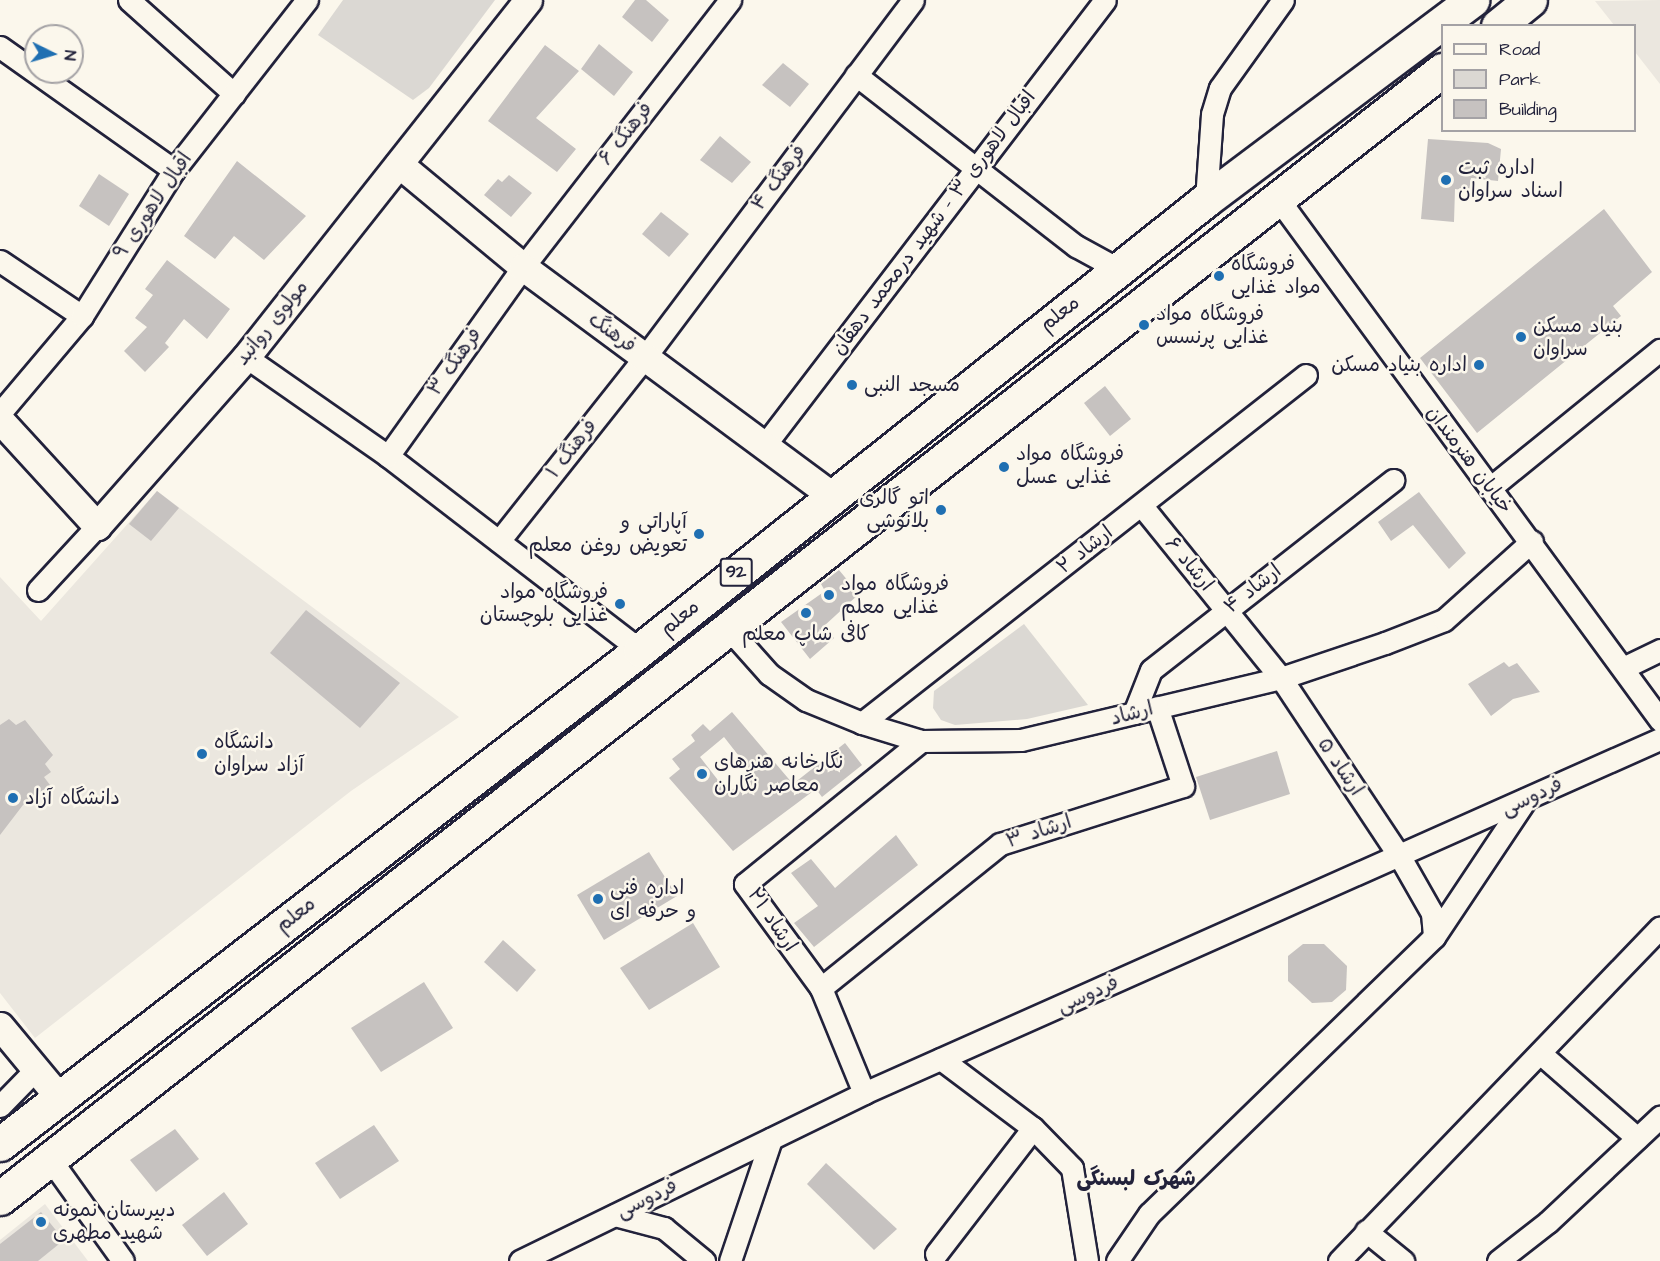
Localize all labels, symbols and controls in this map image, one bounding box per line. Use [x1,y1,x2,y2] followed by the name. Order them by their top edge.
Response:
[24,24,84,84] north arrow
[1441,24,1636,132] legend
[1499,37,1540,62] text: Road
[59,49,81,61] text: N
[1499,67,1541,92] text: Park
[827,86,1041,360] street label: اقبال لاهوری ۳ - شهید درمحمد دهقان
[1499,97,1557,122] text: Building
[594,98,658,170] street label: فرهنگ ۶
[747,140,811,216] street label: فرهنگ ۴
[108,148,198,264] street label: اقبال لاهوری ۹
[1458,156,1563,203] place label: اداره ثبت اسناد سراوان
[1439,173,1453,187] marker: اداره ثبت اسناد سراوان
[1231,252,1321,299] place label: فروشگاه مواد غذایی
[1212,269,1226,283] marker: فروشگاه مواد غذایی
[230,276,314,370] street label: مولوی روانبد
[1035,291,1085,337] street label: معلم
[1156,302,1269,349] place label: فروشگاه مواد غذایی پرنسس
[583,308,641,358] street label: فرهنگ
[1533,314,1623,361] place label: بنیاد مسکن سراوان
[1137,318,1151,332] marker: فروشگاه مواد غذایی پرنسس
[423,323,487,401] street label: فرهنگ ۳
[1514,330,1528,344] marker: بنیاد مسکن سراوان
[1331,353,1467,377] place label: اداره بنیاد مسکن
[1472,358,1486,372] marker: اداره بنیاد مسکن
[864,373,960,397] place label: مسجد النبی
[845,378,859,392] marker: مسجد النبی
[1421,401,1517,519] street label: خیابان هنرمندان
[541,415,603,483] street label: فرهنگ ۱
[1016,443,1124,490] place label: فروشگاه مواد غذایی عسل
[997,460,1011,474] marker: فروشگاه مواد غذایی عسل
[859,486,929,533] place label: اتو گالری بلانوشی
[934,503,948,517] marker: اتو گالری بلانوشی
[528,510,687,557] place label: آپاراتی و تعویض روغن معلم
[1052,521,1118,579] street label: ارشاد ۲
[692,527,706,541] marker: آپاراتی و تعویض روغن معلم
[1160,532,1218,596] street label: ارشاد ۶
[720,557,752,587] road number: 92
[1220,559,1286,619] street label: ارشاد ۴
[841,572,949,619] place label: فروشگاه مواد غذایی معلم
[480,580,608,627] place label: فروشگاه مواد غذایی بلوچستان
[822,588,836,602] marker: فروشگاه مواد غذایی معلم
[655,595,705,641] street label: معلم
[613,597,627,611] marker: فروشگاه مواد غذایی بلوچستان
[799,606,813,620] marker: کافی شاپ معلم
[742,622,870,646] place label: کافی شاپ معلم
[1108,697,1156,731] street label: ارشاد
[214,730,304,777] place label: دانشگاه آزاد سراوان
[1312,733,1368,801] street label: ارشاد ۵
[195,747,209,761] marker: دانشگاه آزاد سراوان
[714,750,843,797] place label: نگارخانه هنرهای معاصر نگاران
[695,767,709,781] marker: نگارخانه هنرهای معاصر نگاران
[1498,772,1566,822] street label: فردوسی
[25,786,120,810] place label: دانشگاه آزاد
[6,791,20,805] marker: دانشگاه آزاد
[1003,810,1075,854] street label: ارشاد ۳
[610,876,696,923] place label: اداره فنی و حرفه ای
[742,883,802,957] street label: ارشاد ۲۱
[271,892,321,938] street label: معلم
[591,892,605,906] marker: اداره فنی و حرفه ای
[1054,971,1122,1019] street label: فردوسی
[1076,1166,1196,1192] district label: شهرک لبسنگی
[613,1174,681,1224] street label: فردوسی
[53,1198,176,1245] place label: دبیرستان نمونه شهید مطهری
[34,1215,48,1229] marker: دبیرستان نمونه شهید مطهری

